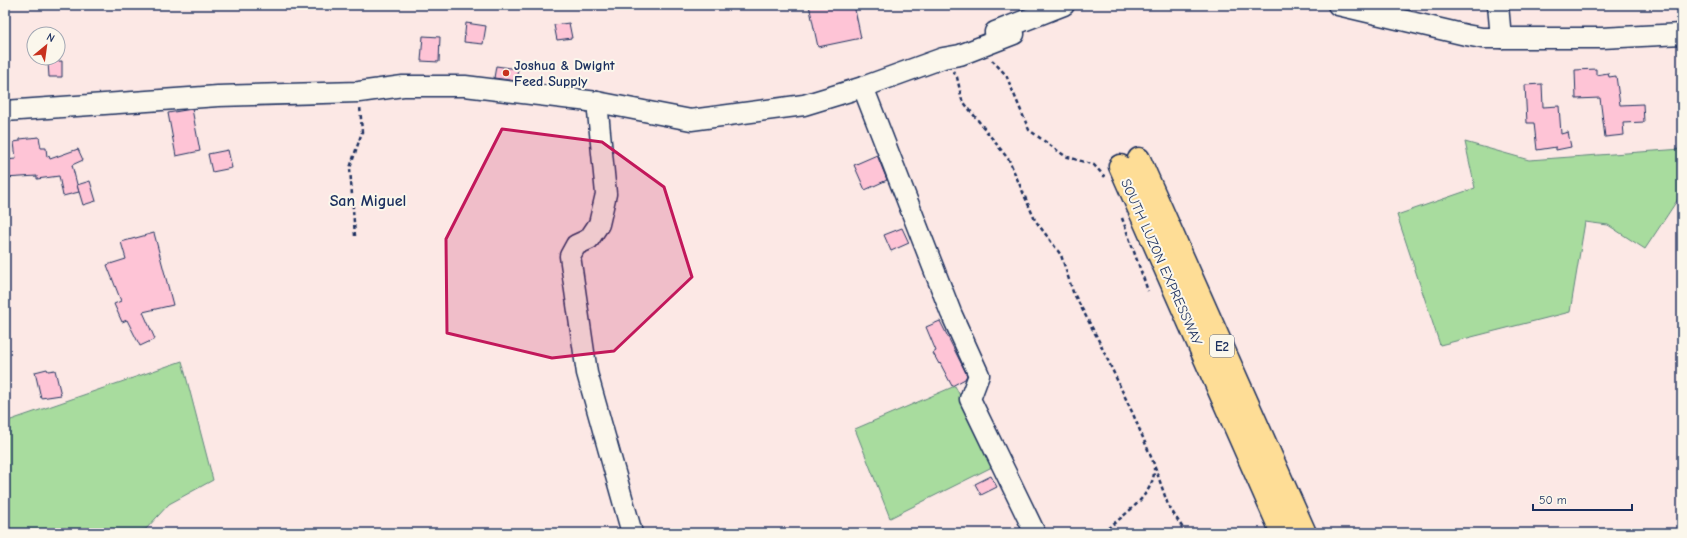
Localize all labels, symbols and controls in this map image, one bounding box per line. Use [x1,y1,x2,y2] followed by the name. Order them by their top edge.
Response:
[26,26,66,66] north arrow
[44,30,57,45] text: N
[514,57,615,90] place label: Joshua & Dwight Feed Supply
[501,68,511,78] marker: Joshua & Dwight Feed Supply
[1117,176,1206,349] street label: SOUTH LUZON EXPRESSWAY
[330,192,406,210] district label: San Miguel
[1210,335,1234,357] road number: E2
[1533,486,1632,512] scale bar
[1539,493,1567,507] text: 50 m

